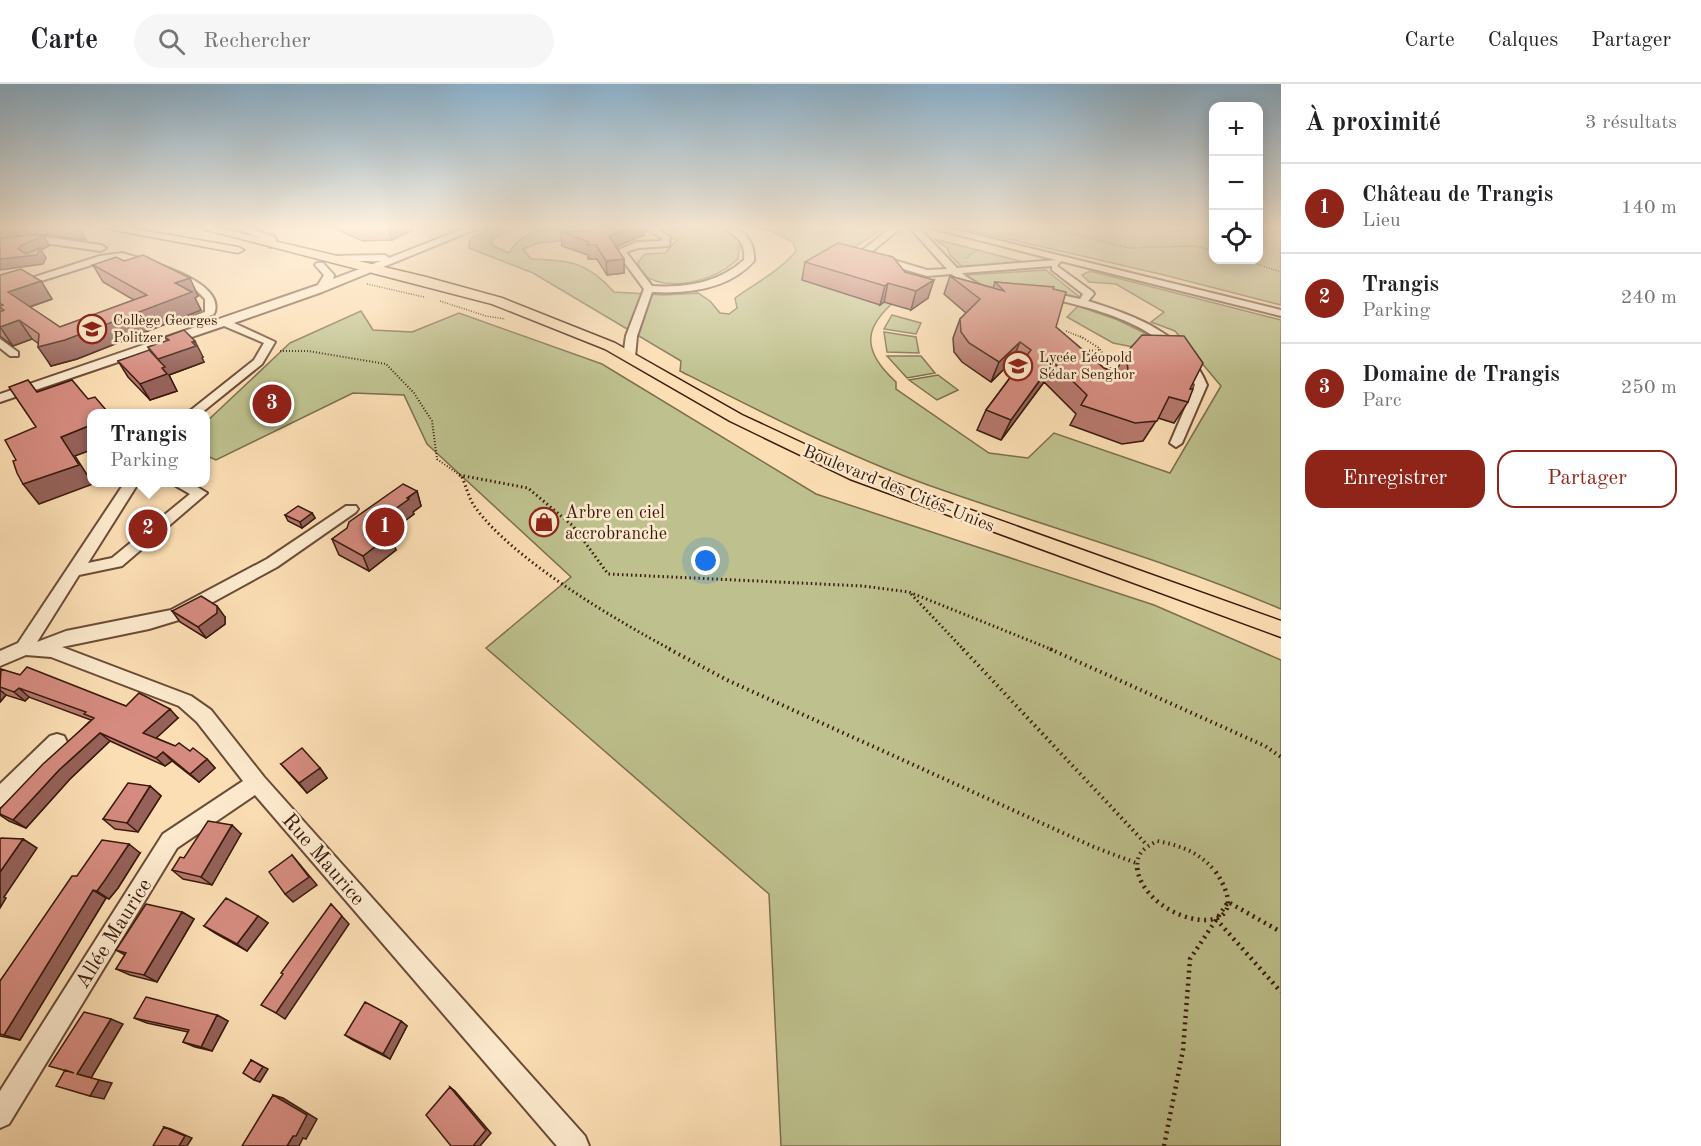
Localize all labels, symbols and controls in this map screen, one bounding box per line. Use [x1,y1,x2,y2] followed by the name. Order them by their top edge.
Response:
[134,14,554,68] search box
[155,25,188,58] icon: search
[30,27,98,55] text: Carte
[203,30,311,52] text: Rechercher
[1405,30,1455,51] text: Carte
[1488,30,1558,51] text: Calques
[1591,30,1671,51] text: Partager
[1209,102,1263,264] map controls
[1209,102,1263,156] button: +
[1305,110,1441,136] text: À proximité
[1585,113,1677,133] text: 3 résultats
[1209,156,1263,210] button: −
[1362,184,1553,206] text: Château de Trangis
[1319,198,1330,218] text: 1
[1621,198,1677,218] text: 140 m
[1209,210,1263,264] button: locate
[1362,211,1401,231] text: Lieu
[1362,274,1439,296] text: Trangis
[1319,288,1330,308] text: 2
[1621,288,1677,308] text: 240 m
[1362,301,1430,321] text: Parking
[76,313,108,345] school or university icon: Collège Georges Politzer
[113,314,218,346] place label: Collège Georges Politzer
[1002,350,1034,382] school or university icon: Lycée Léopold Sédar Senghor
[1039,351,1135,383] place label: Lycée Léopold Sédar Senghor
[1362,364,1560,386] text: Domaine de Trangis
[1319,378,1330,398] text: 3
[1621,378,1677,398] text: 250 m
[252,382,292,426] pin: 3
[1362,391,1402,411] text: Parc
[87,409,210,487] popup
[110,424,187,446] text: Trangis
[800,442,997,536] street label: Boulevard des Cités-Unies
[1305,450,1485,508] button: Enregistrer
[1497,450,1677,508] button: Partager
[110,451,178,471] text: Parking
[366,504,404,550] pin: 1
[565,504,667,543] place label: Arbre en ciel accrobranche
[128,506,168,552] pin: 2
[528,506,560,538] shop icon: Arbre en ciel accrobranche
[691,546,720,575] your location
[278,810,368,910] street label: Rue Maurice
[72,875,156,992] street label: Allée Maurice

